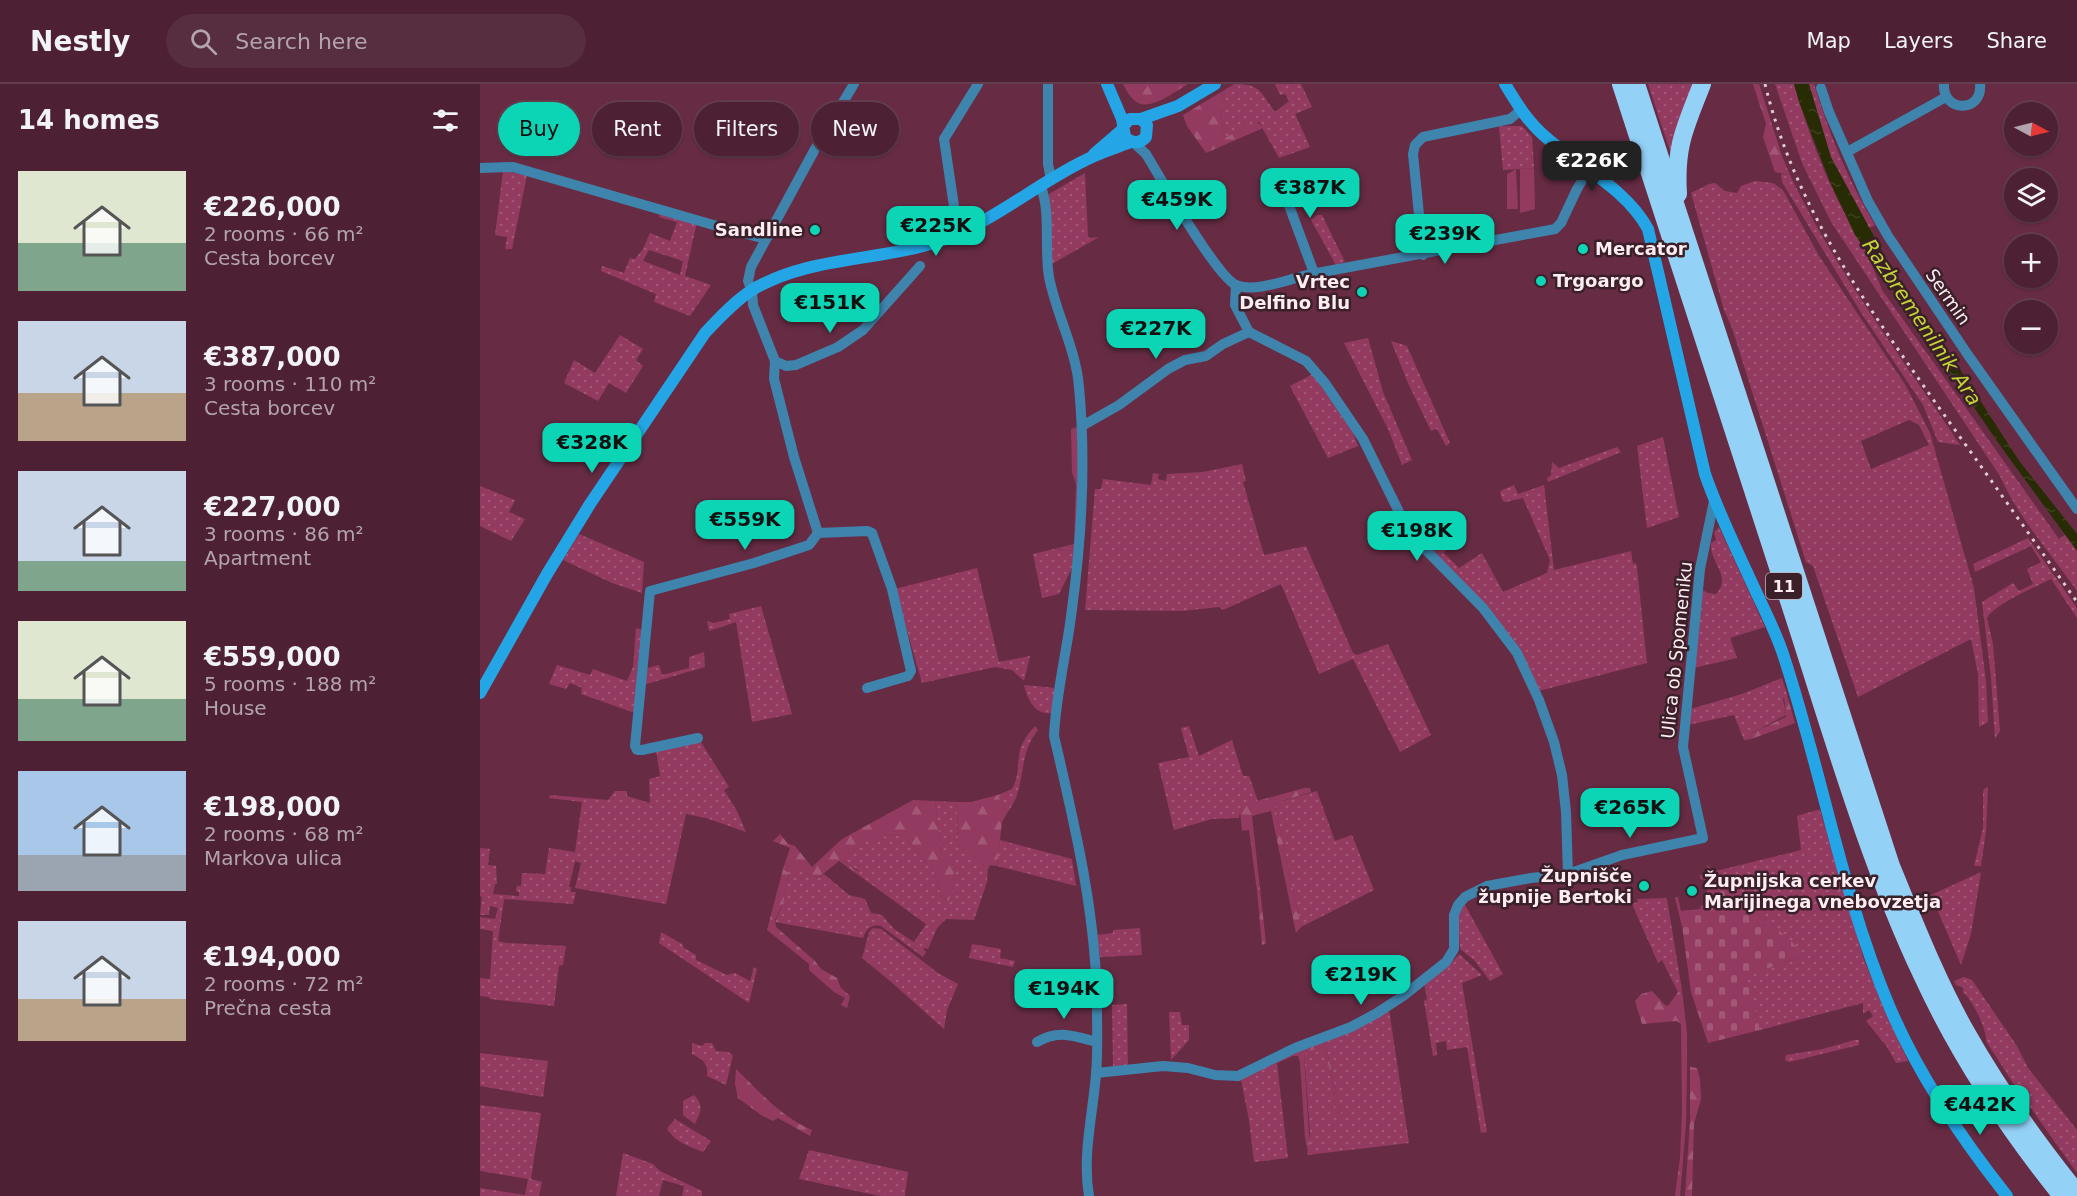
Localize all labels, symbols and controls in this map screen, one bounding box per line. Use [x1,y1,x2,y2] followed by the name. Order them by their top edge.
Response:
[166,14,586,68] search box
[30,25,130,58] text: Nestly
[187,25,220,58] icon: search
[235,29,367,54] text: Search here
[1807,29,1851,53] text: Map
[1884,29,1953,53] text: Layers
[1986,29,2047,53] text: Share
[498,102,580,156] chip: Buy
[592,102,682,156] chip: Rent
[694,102,799,156] chip: Filters
[811,102,899,156] chip: New
[2004,102,2058,156] north arrow
[2004,102,2058,354] map controls
[429,104,462,137] icon: filters
[18,105,160,135] text: 14 homes
[1550,141,1634,192] pin: €226K
[1556,148,1628,172] text: €226K
[1268,168,1352,219] pin: €387K
[2004,168,2058,222] button: layers
[1274,175,1346,199] text: €387K
[1135,180,1219,231] pin: €459K
[1141,187,1213,211] text: €459K
[204,192,341,222] text: €226,000
[66,195,138,267] icon: home
[894,206,978,257] pin: €225K
[900,213,972,237] text: €225K
[1403,214,1487,265] pin: €239K
[715,219,803,240] place label: Sandline
[1409,221,1481,245] text: €239K
[204,222,364,246] text: 2 rooms · 66 m²
[808,223,822,237] marker: Sandline
[1857,234,1987,410] water label: Razbremenilnik Ara
[2004,234,2058,288] button: +
[1595,238,1687,259] place label: Mercator
[1576,242,1590,256] marker: Mercator
[204,246,335,270] text: Cesta borcev
[1922,265,1975,329] street label: Sermin
[1553,270,1644,291] place label: Trgoargo
[1239,271,1350,313] place label: Vrtec Delfino Blu
[1534,274,1548,288] marker: Trgoargo
[788,283,872,334] pin: €151K
[1355,285,1369,299] marker: Vrtec Delfino Blu
[794,290,866,314] text: €151K
[2004,300,2058,354] button: −
[1114,309,1198,360] pin: €227K
[1120,316,1192,340] text: €227K
[204,342,341,372] text: €387,000
[66,345,138,417] icon: home
[204,372,376,396] text: 3 rooms · 110 m²
[204,396,335,420] text: Cesta borcev
[550,423,634,474] pin: €328K
[556,430,628,454] text: €328K
[204,492,341,522] text: €227,000
[66,495,138,567] icon: home
[703,500,787,551] pin: €559K
[709,507,781,531] text: €559K
[1375,511,1459,562] pin: €198K
[1381,518,1453,542] text: €198K
[204,522,364,546] text: 3 rooms · 86 m²
[204,546,311,570] text: Apartment
[1657,560,1696,740] street label: Ulica ob Spomeniku
[1766,573,1802,599] road number: 11
[204,642,341,672] text: €559,000
[66,645,138,717] icon: home
[204,672,376,696] text: 5 rooms · 188 m²
[204,696,267,720] text: House
[1588,788,1672,839] pin: €265K
[204,792,341,822] text: €198,000
[66,795,138,867] icon: home
[1594,795,1666,819] text: €265K
[204,822,364,846] text: 2 rooms · 68 m²
[204,846,342,870] text: Markova ulica
[1478,865,1632,907] place label: Župnišče župnije Bertoki
[1704,870,1941,912] place label: Župnijska cerkev Marijinega vnebovzetja
[1637,879,1651,893] marker: Župnišče župnije Bertoki
[1685,884,1699,898] marker: Župnijska cerkev Marijinega vnebovzetja
[204,942,341,972] text: €194,000
[66,945,138,1017] icon: home
[1319,955,1403,1006] pin: €219K
[1325,962,1397,986] text: €219K
[1022,969,1106,1020] pin: €194K
[204,972,364,996] text: 2 rooms · 72 m²
[1028,976,1100,1000] text: €194K
[204,996,332,1020] text: Prečna cesta
[1938,1085,2022,1136] pin: €442K
[1944,1092,2016,1116] text: €442K

